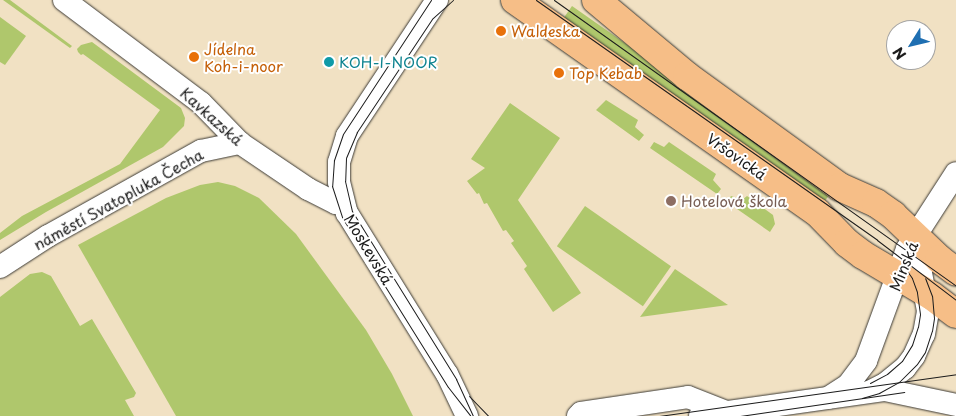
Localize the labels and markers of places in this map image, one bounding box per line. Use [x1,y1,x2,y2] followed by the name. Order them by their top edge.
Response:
[511,22,580,40] place label: Waldeska
[495,25,507,37] marker: Waldeska
[204,39,283,74] place label: Jídelna Koh-i-noor
[188,51,200,63] marker: Jídelna Koh-i-noor
[339,53,438,71] place label: KOH-I-NOOR
[323,56,335,68] marker: KOH-I-NOOR
[569,64,643,82] place label: Top Kebab
[553,67,565,79] marker: Top Kebab
[681,192,787,210] place label: Hotelová škola
[665,195,677,207] marker: Hotelová škola

